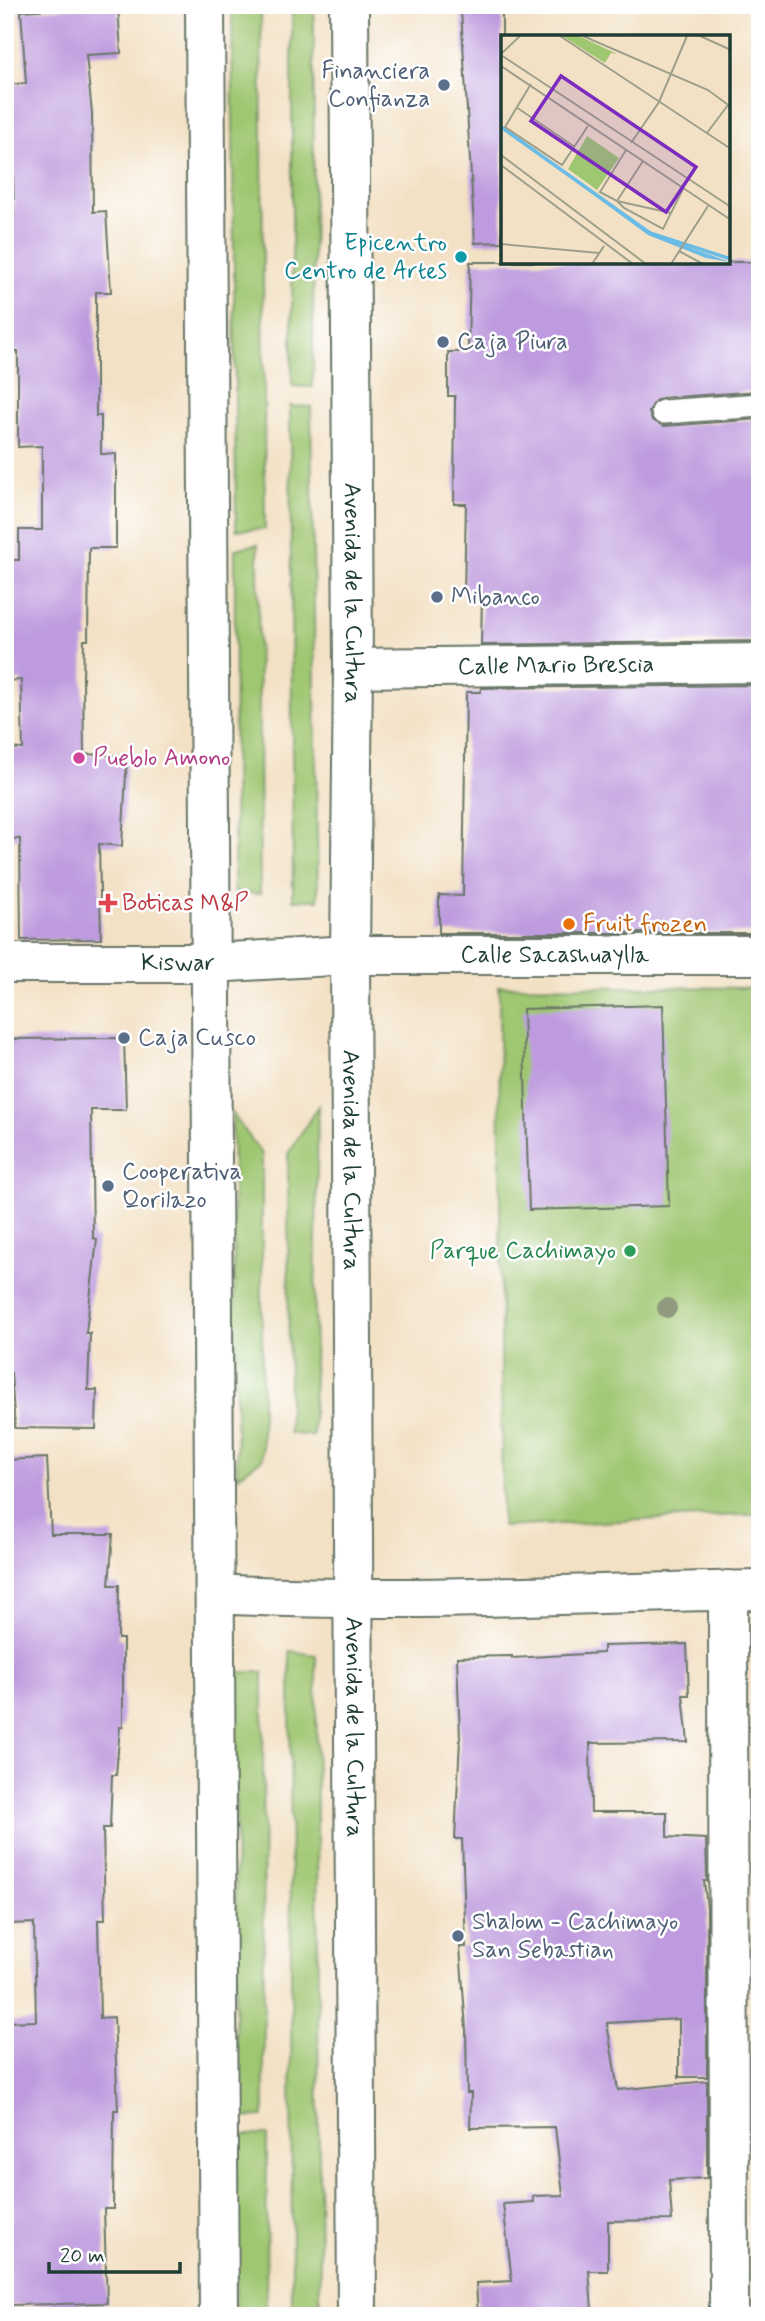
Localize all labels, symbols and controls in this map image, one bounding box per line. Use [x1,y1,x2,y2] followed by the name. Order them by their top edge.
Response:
[501,35,730,264] inset map
[321,56,430,115] place label: Financiera Confianza
[436,77,452,93] marker: Financiera Confianza
[284,228,447,287] place label: Epicentro Centro de Artes
[453,249,469,265] marker: Epicentro Centro de Artes
[457,327,568,358] place label: Caja Piura
[435,334,451,350] marker: Caja Piura
[336,482,369,704] street label: Avenida de la Cultura
[451,582,540,613] place label: Mibanco
[429,589,445,605] marker: Mibanco
[457,649,654,682] street label: Calle Mario Brescia
[93,743,230,774] place label: Pueblo Amono
[71,750,87,766] marker: Pueblo Amono
[122,888,249,919] place label: Boticas M&P
[100,895,116,911] marker: Boticas M&P
[583,909,707,940] place label: Fruit frozen
[561,916,577,932] marker: Fruit frozen
[461,940,650,971] street label: Calle Sacashuaylla
[141,948,215,979] street label: Kiswar
[138,1023,256,1054] place label: Caja Cusco
[116,1030,132,1046] marker: Caja Cusco
[335,1049,367,1271] street label: Avenida de la Cultura
[122,1157,242,1216] place label: Cooperativa Qorilazo
[100,1178,116,1194] marker: Cooperativa Qorilazo
[430,1236,616,1267] place label: Parque Cachimayo
[622,1243,638,1259] marker: Parque Cachimayo
[338,1616,370,1838] street label: Avenida de la Cultura
[472,1907,678,1966] place label: Shalom - Cachimayo San Sebastian
[450,1928,466,1944] marker: Shalom - Cachimayo San Sebastian
[49,2230,180,2274] scale bar
[60,2242,105,2270] text: 20 m

